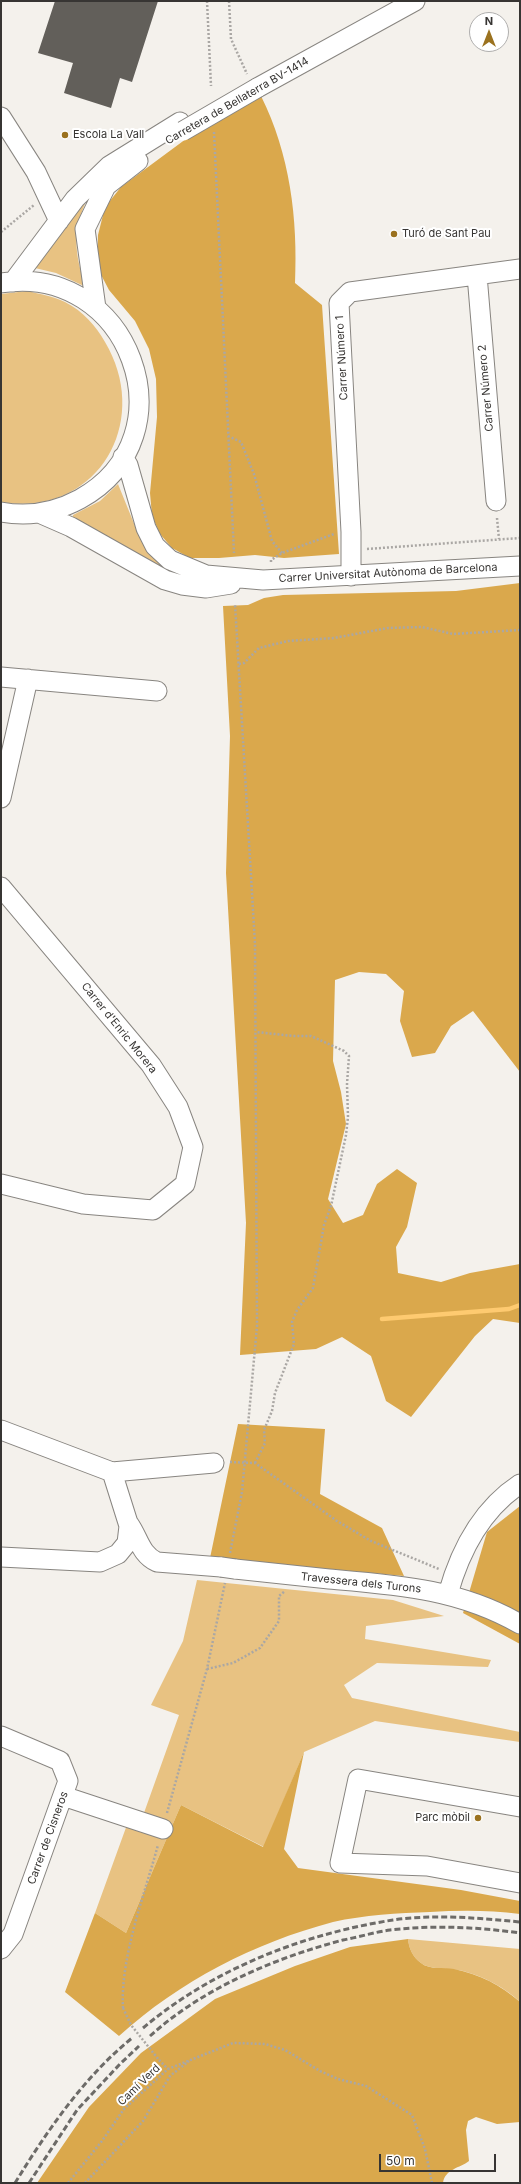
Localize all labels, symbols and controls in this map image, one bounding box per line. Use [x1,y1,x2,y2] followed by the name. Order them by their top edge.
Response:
[469,12,509,52] north arrow
[485,14,493,28] text: N
[163,54,311,148] street label: Carretera de Bellaterra BV-1414
[73,128,144,142] place label: Escola La Vall
[60,130,70,140] marker: Escola La Vall
[402,227,491,241] place label: Turó de Sant Pau
[389,229,399,239] marker: Turó de Sant Pau
[333,315,351,401] street label: Carrer Número 1
[476,344,496,432] street label: Carrer Número 2
[278,561,498,585] street label: Carrer Universitat Autònoma de Barcelona
[78,980,160,1076] street label: Carrer d'Enric Morera
[300,1570,422,1596] street label: Travessera dels Turons
[25,1790,71,1886] street label: Carrer de Cisneros
[415,1811,470,1825] place label: Parc mòbil
[473,1813,483,1823] marker: Parc mòbil
[115,2062,163,2108] street label: Camí Verd
[381,2146,498,2172] scale bar
[386,2153,415,2168] text: 50 m

